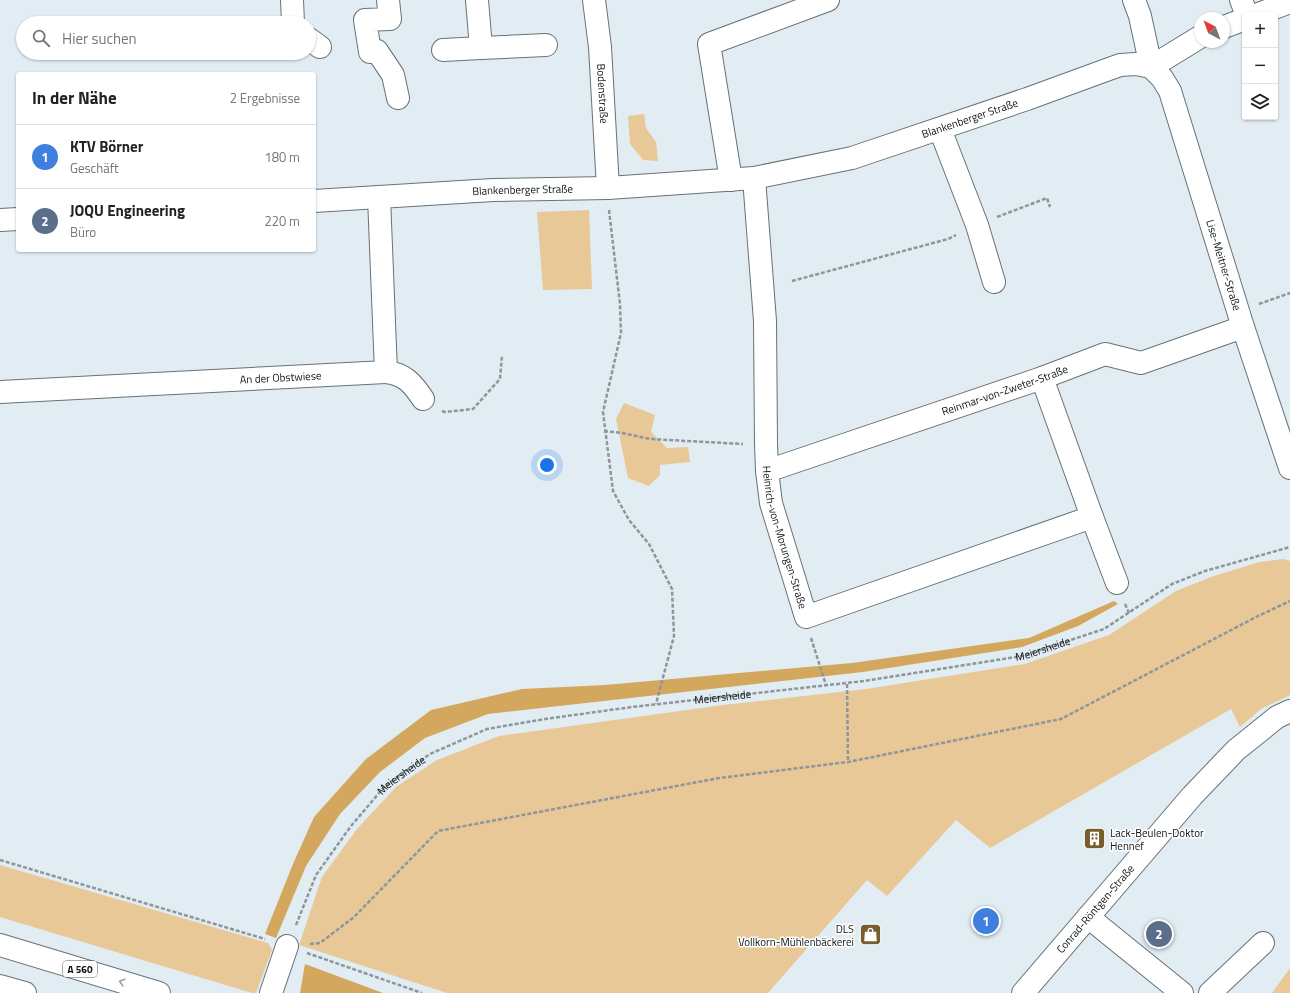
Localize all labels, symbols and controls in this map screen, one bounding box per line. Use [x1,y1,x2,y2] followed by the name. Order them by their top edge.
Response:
[1194,12,1230,48] north arrow
[1242,12,1278,120] map controls
[1242,12,1278,48] button: +
[16,16,316,60] search box
[30,27,52,49] icon: search
[62,27,137,50] text: Hier suchen
[1242,48,1278,84] button: −
[593,63,612,124] street label: Bodenstraße
[1242,84,1278,120] button: layers
[32,85,117,111] text: In der Nähe
[230,88,300,108] text: 2 Ergebnisse
[919,94,1021,142] street label: Blankenberger Straße
[70,135,143,158] text: KTV Börner
[41,147,49,167] text: 1
[264,147,300,167] text: 180 m
[70,158,119,178] text: Geschäft
[472,181,574,199] street label: Blankenberger Straße
[70,199,185,222] text: JOQU Engineering
[41,211,49,231] text: 2
[264,211,300,231] text: 220 m
[1202,218,1246,313] street label: Lise-Meitner-Straße
[70,222,96,242] text: Büro
[939,361,1071,419] street label: Reinmar-von-Zweter-Straße
[239,367,322,388] street label: An der Obstwiese
[537,455,557,475] your location
[759,465,811,611] street label: Heinrich-von-Morungen-Straße
[1014,633,1073,665] street label: Meiersheide
[694,686,752,708] street label: Meiersheide
[373,751,429,798] street label: Meiersheide
[1110,825,1204,854] place label: Lack-Beulen-Doktor Hennef
[1081,826,1107,852] building icon: Lack-Beulen-Doktor Hennef
[1053,861,1138,957] street label: Conrad-Röntgen-Straße
[973,906,999,936] pin: 1
[1146,919,1172,949] pin: 2
[738,921,854,950] place label: DLS Vollkorn-Mühlenbäckerei
[857,922,883,948] shop icon: DLS Vollkorn-Mühlenbäckerei
[63,961,97,977] road number: A 560
[118,978,125,987] one-way arrow

